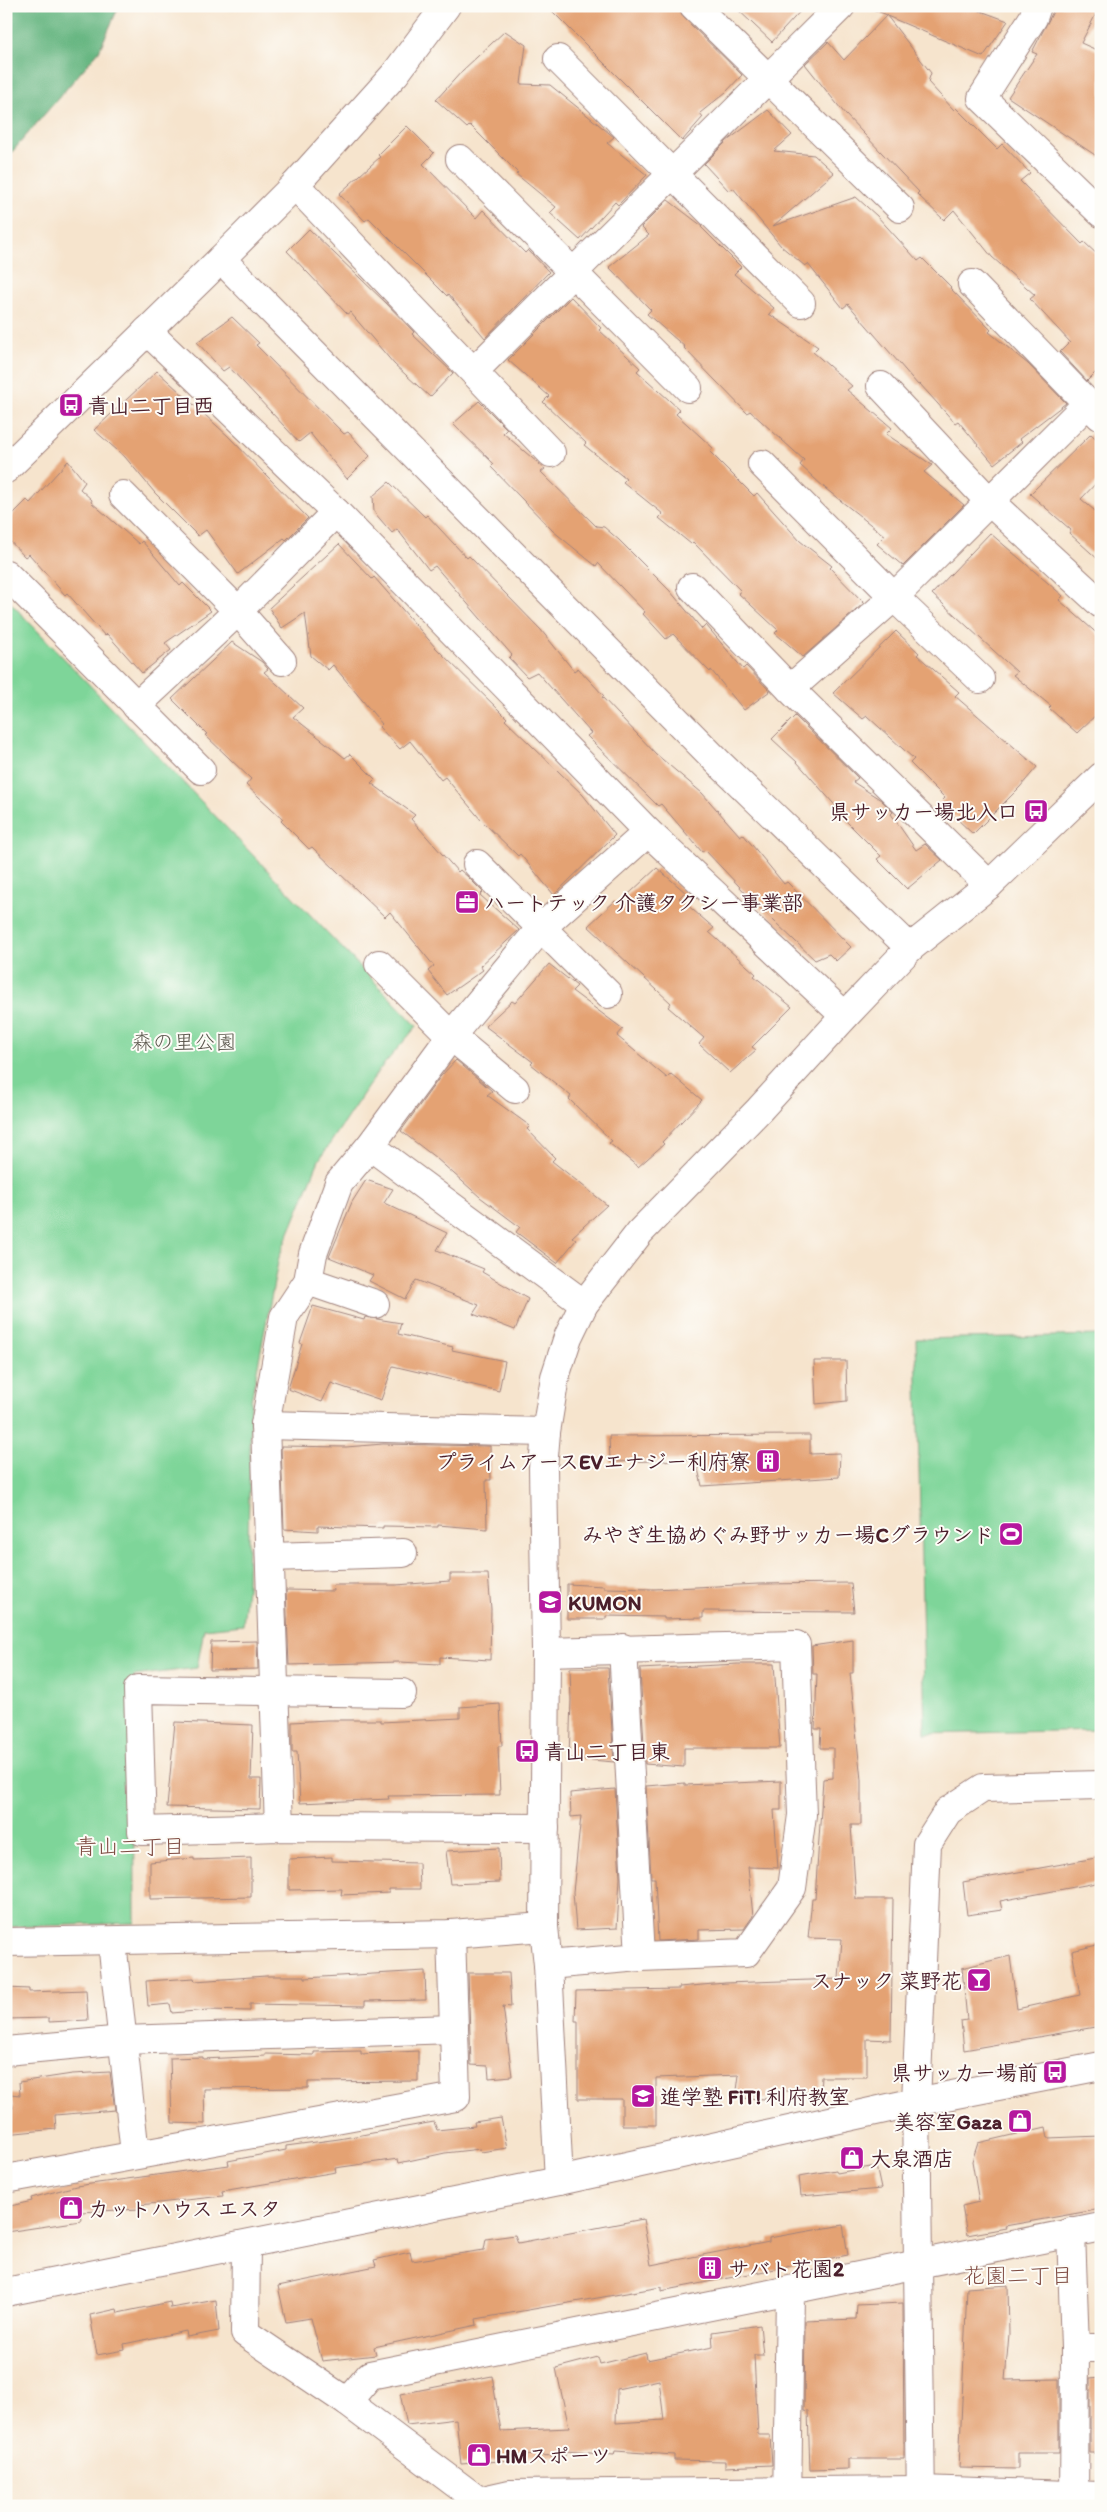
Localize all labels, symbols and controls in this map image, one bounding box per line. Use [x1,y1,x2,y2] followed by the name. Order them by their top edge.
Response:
[58,392,84,418] bus stop icon: 青山二丁目西
[88,393,214,418] place label: 青山二丁目西
[1023,798,1049,824] bus stop icon: 県サッカー場北入口
[829,799,1018,824] place label: 県サッカー場北入口
[454,889,480,915] office icon: ハートテック 介護タクシー事業部
[484,890,803,915] place label: ハートテック 介護タクシー事業部
[132,1029,237,1054] park label: 森の里公園
[755,1448,781,1474] building icon: プライムアースEVエナジー利府寮
[435,1449,750,1474] place label: プライムアースEVエナジー利府寮
[998,1521,1024,1547] sports icon: みやぎ生協めぐみ野サッカー場Cグラウンド
[582,1522,994,1547] place label: みやぎ生協めぐみ野サッカー場Cグラウンド
[537,1589,563,1615] school or university icon: KUMON
[568,1590,642,1615] place label: KUMON
[514,1738,540,1764] bus stop icon: 青山二丁目東
[544,1739,670,1764] place label: 青山二丁目東
[75,1833,185,1860] district label: 青山二丁目
[966,1967,992,1993] bar icon: スナック 菜野花
[811,1968,962,1993] place label: スナック 菜野花
[1042,2059,1068,2085] bus stop icon: 県サッカー場前
[891,2060,1038,2085] place label: 県サッカー場前
[630,2083,656,2109] school or university icon: 進学塾 FiT! 利府教室
[660,2084,850,2109] place label: 進学塾 FiT! 利府教室
[1007,2108,1033,2134] shop icon: 美容室Gaza
[893,2109,1003,2134] place label: 美容室Gaza
[839,2145,865,2171] shop icon: 大泉酒店
[870,2146,954,2171] place label: 大泉酒店
[58,2195,84,2221] shop icon: カットハウス エスタ
[88,2196,281,2221] place label: カットハウス エスタ
[697,2255,723,2281] building icon: サバト花園2
[728,2256,844,2281] place label: サバト花園2
[963,2262,1073,2289] district label: 花園二丁目
[466,2442,492,2468] shop icon: HMスポーツ
[496,2443,611,2468] place label: HMスポーツ

